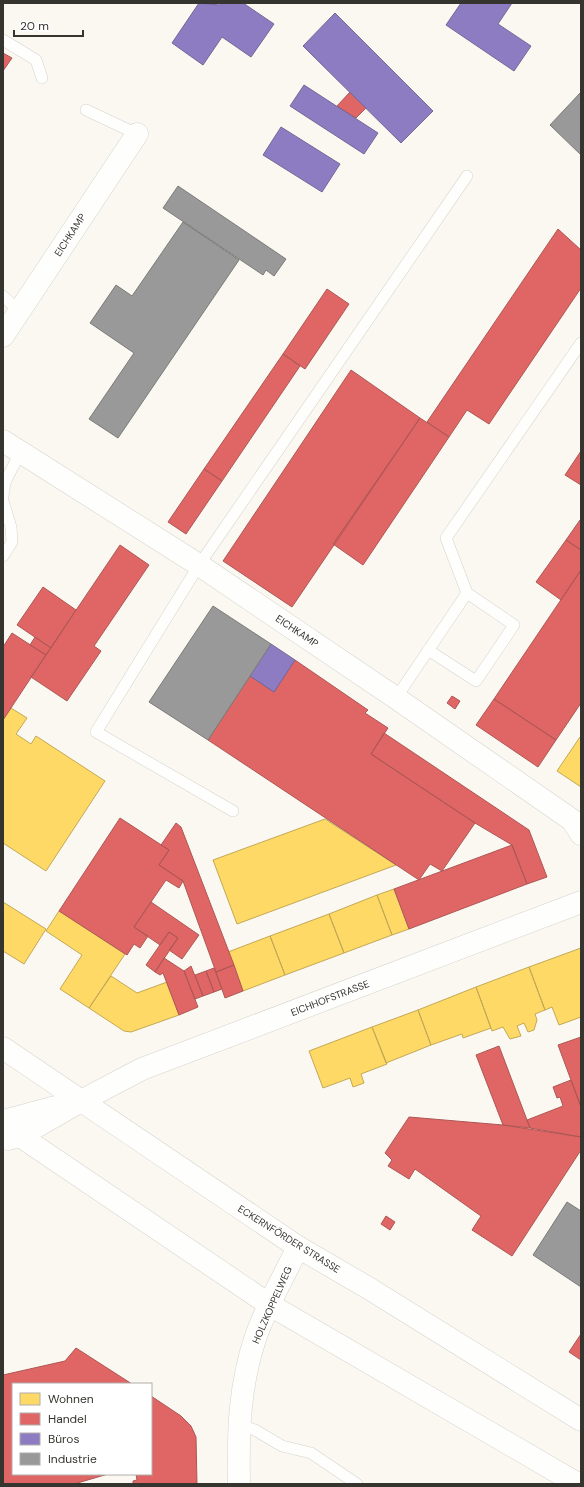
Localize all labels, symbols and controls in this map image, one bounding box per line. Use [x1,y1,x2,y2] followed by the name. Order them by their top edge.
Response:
[14,12,83,38] scale bar
[20,18,49,34] text: 20 m
[51,211,89,259] street label: EICHKAMP
[273,612,321,650] street label: EICHKAMP
[289,977,371,1019] street label: EICHHOFSTRASSE
[235,1202,343,1276] street label: ECKERNFÖRDER STRASSE
[249,1264,295,1346] street label: HOLZKOPPELWEG
[12,1383,152,1475] legend
[48,1391,94,1407] text: Wohnen
[48,1411,87,1427] text: Handel
[48,1431,79,1447] text: Büros
[48,1451,97,1467] text: Industrie

